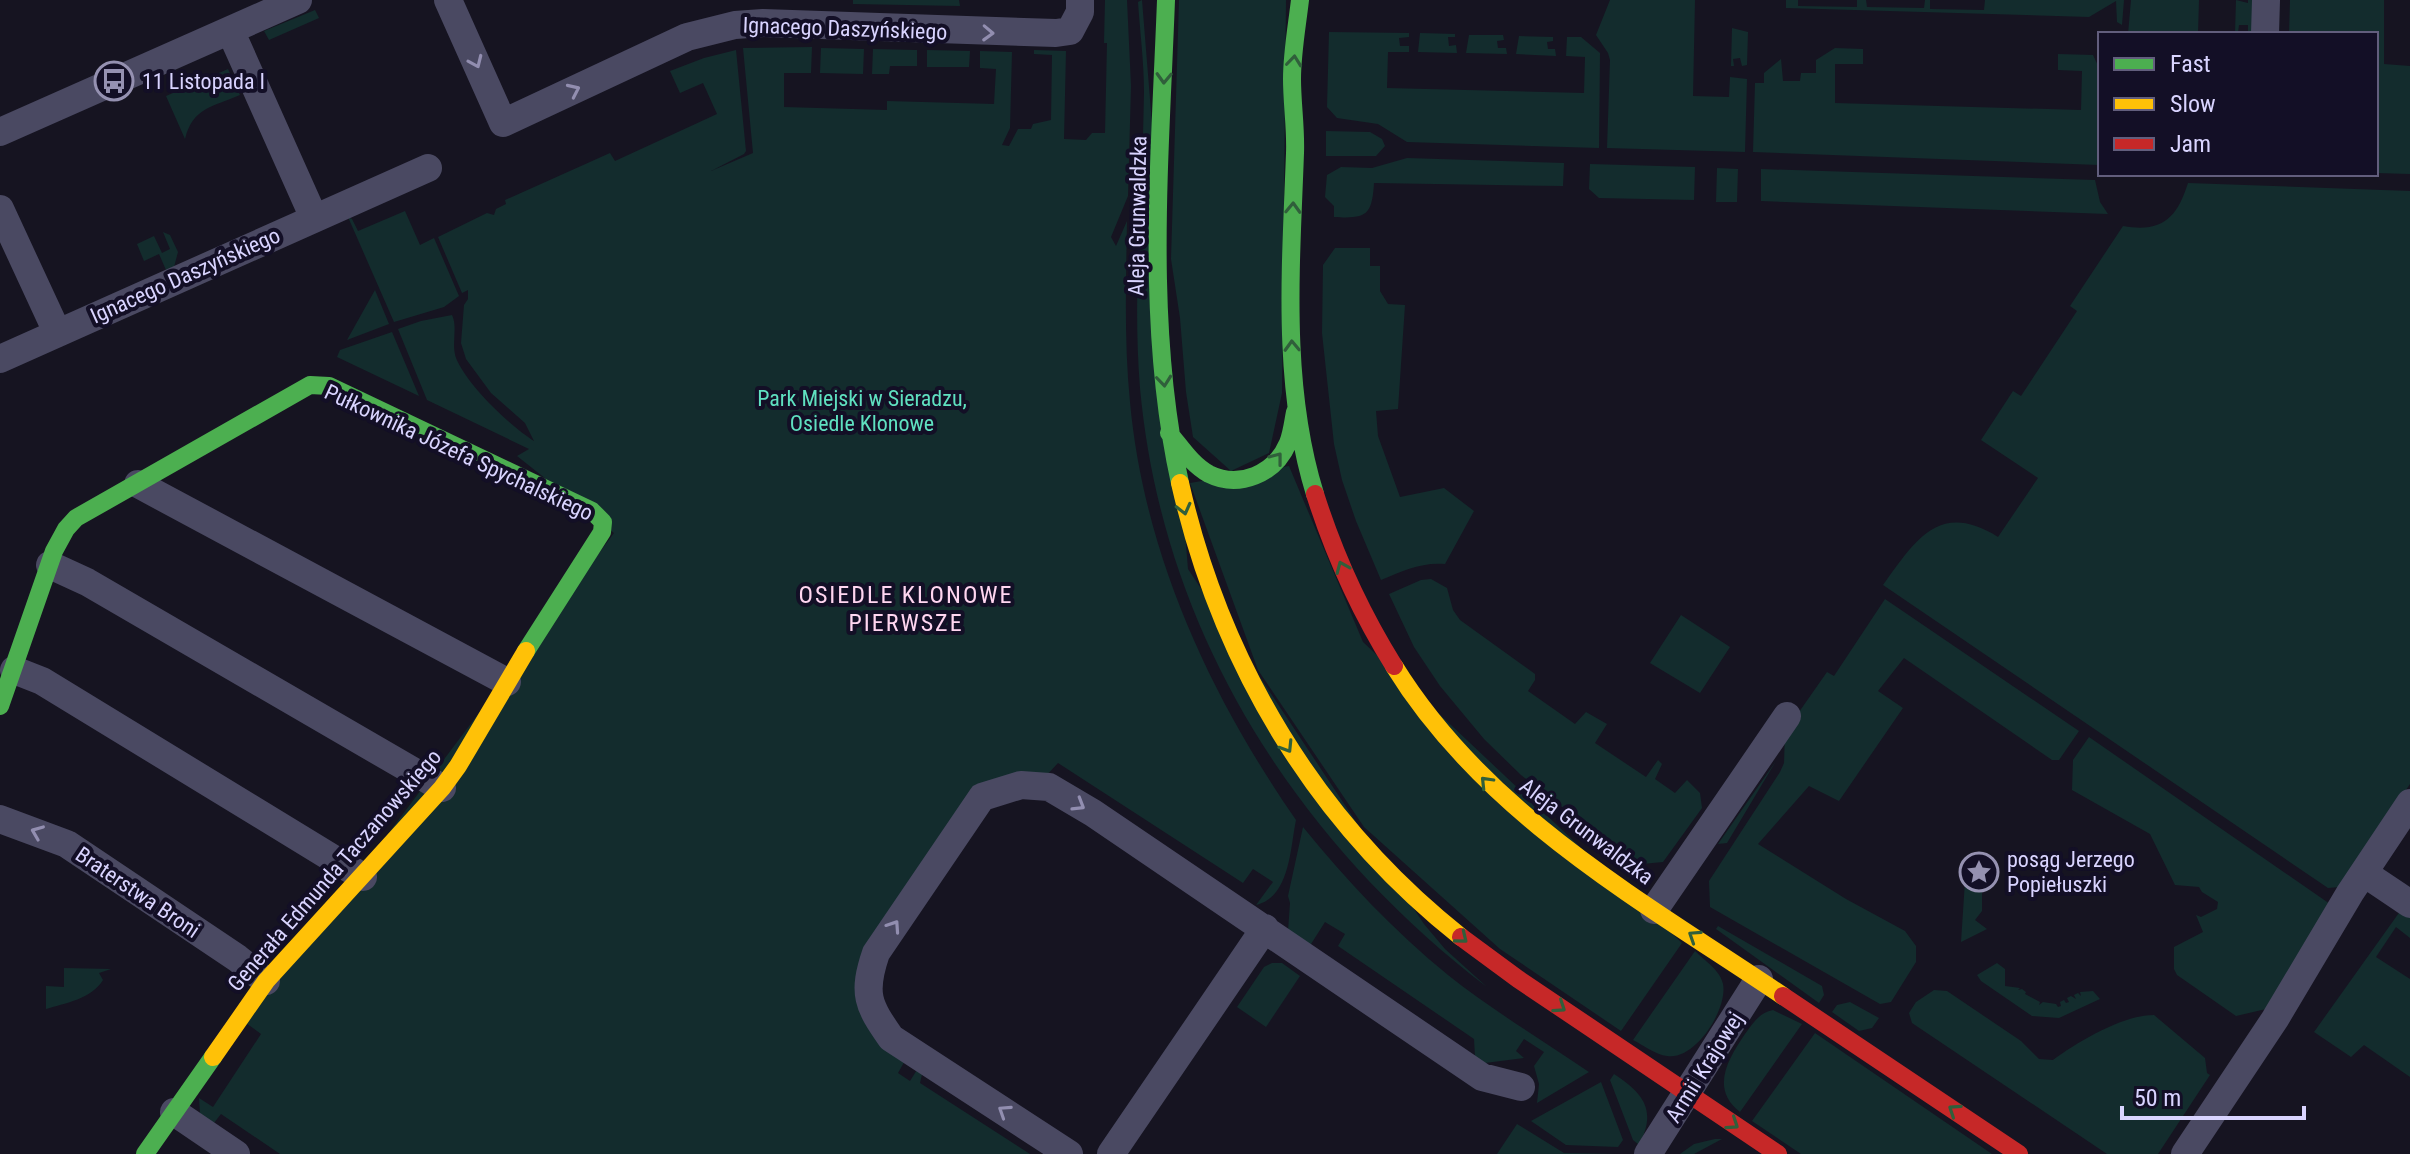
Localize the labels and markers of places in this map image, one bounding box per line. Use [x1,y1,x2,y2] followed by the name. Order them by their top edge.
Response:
[93,60,135,102] bus stop icon: 11 Listopada I
[142,69,265,94] place label: 11 Listopada I
[2007,847,2135,897] place label: posąg Jerzego Popiełuszki
[1958,851,2000,893] place icon: posąg Jerzego Popiełuszki

